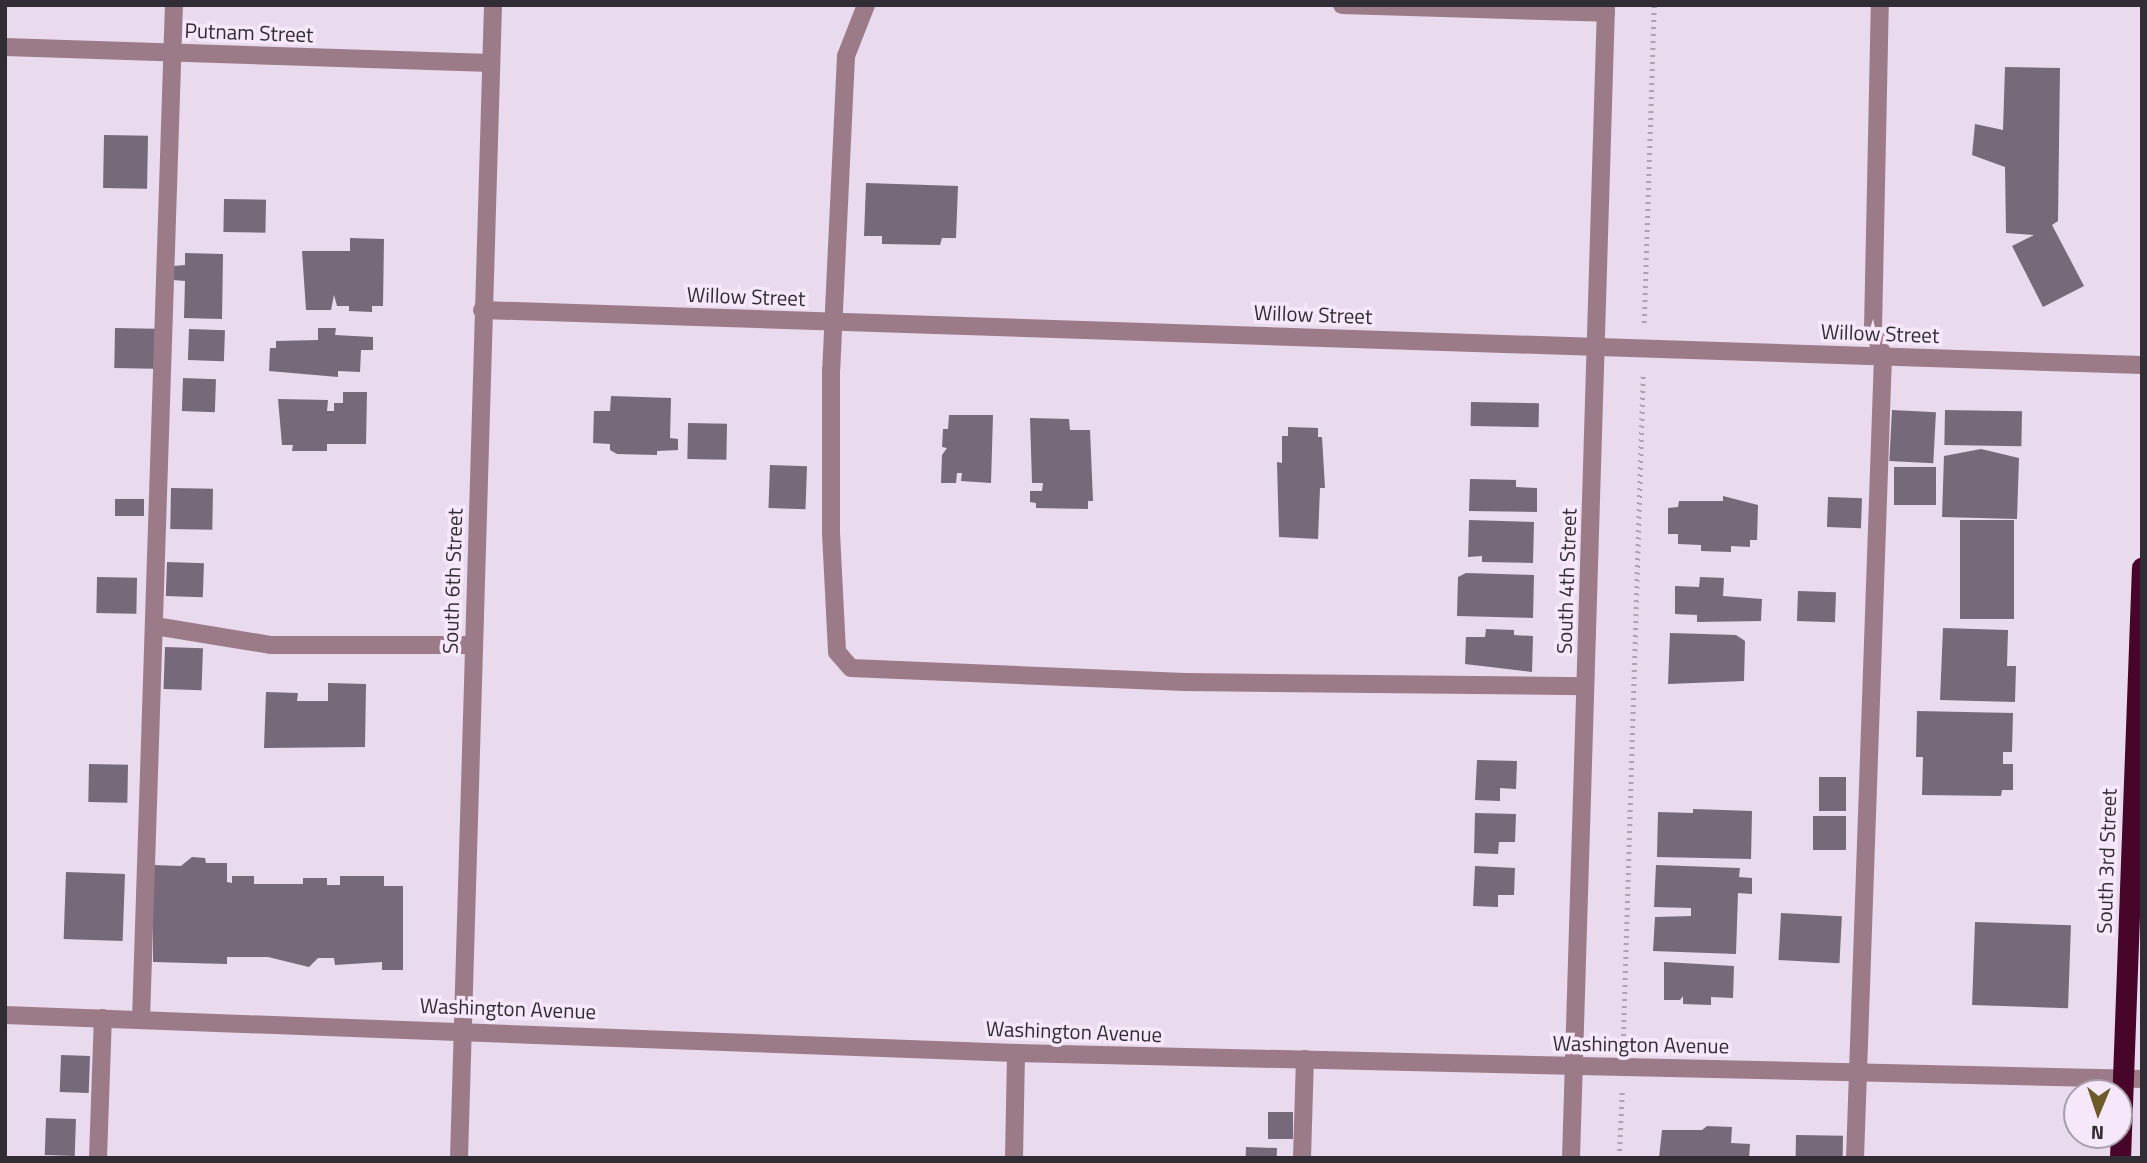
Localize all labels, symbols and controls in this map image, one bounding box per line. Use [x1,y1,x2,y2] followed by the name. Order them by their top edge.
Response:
[184,17,314,47] street label: Putnam Street
[686,281,806,311] street label: Willow Street
[1253,299,1373,329] street label: Willow Street
[1820,318,1940,348] street label: Willow Street
[437,508,467,654] street label: South 6th Street
[1551,508,1581,654] street label: South 4th Street
[2091,788,2121,934] street label: South 3rd Street
[419,992,597,1024] street label: Washington Avenue
[985,1015,1163,1047] street label: Washington Avenue
[1553,1030,1729,1058] street label: Washington Avenue
[2063,1079,2133,1149] north arrow
[2090,1119,2104,1148] text: N

